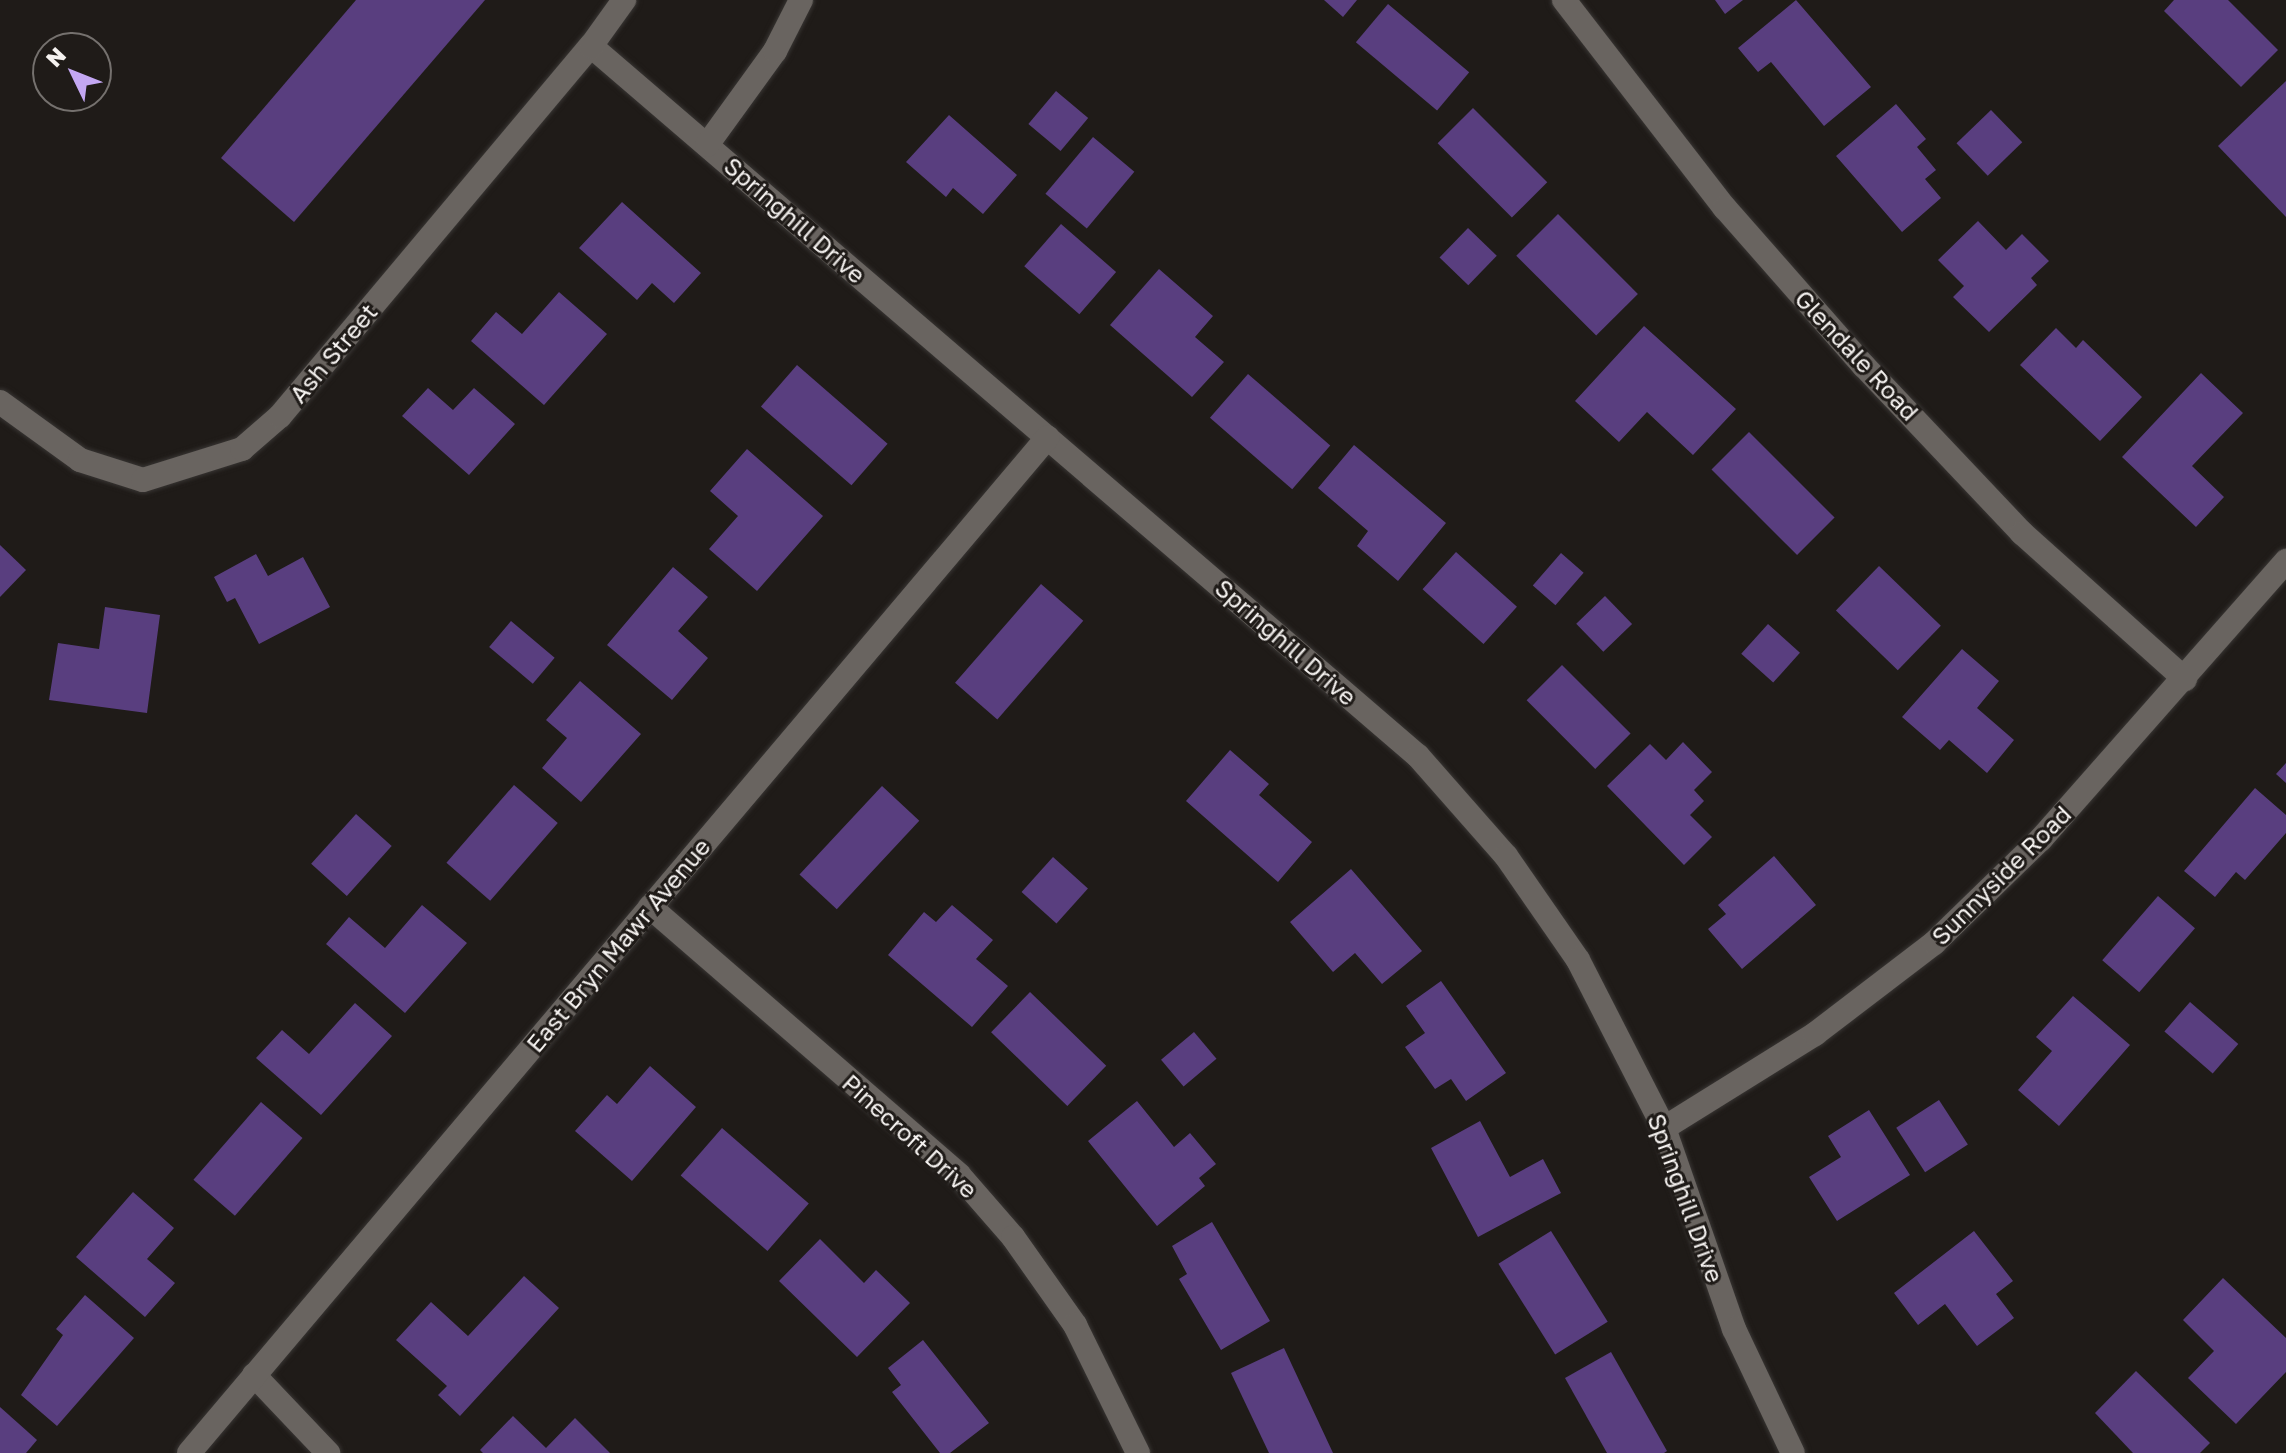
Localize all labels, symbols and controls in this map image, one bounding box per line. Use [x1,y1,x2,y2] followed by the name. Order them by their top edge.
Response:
[32,32,112,112] north arrow
[40,41,71,72] text: N
[719,151,871,289] street label: Springhill Drive
[1789,284,1925,426] street label: Glendale Road
[283,298,383,408] street label: Ash Street
[1210,573,1362,711] street label: Springhill Drive
[1925,799,2077,951] street label: Sunnyside Road
[520,832,716,1058] street label: East Bryn Mawr Avenue
[837,1068,983,1204] street label: Pinecroft Drive
[1642,1110,1730,1286] street label: Springhill Drive

